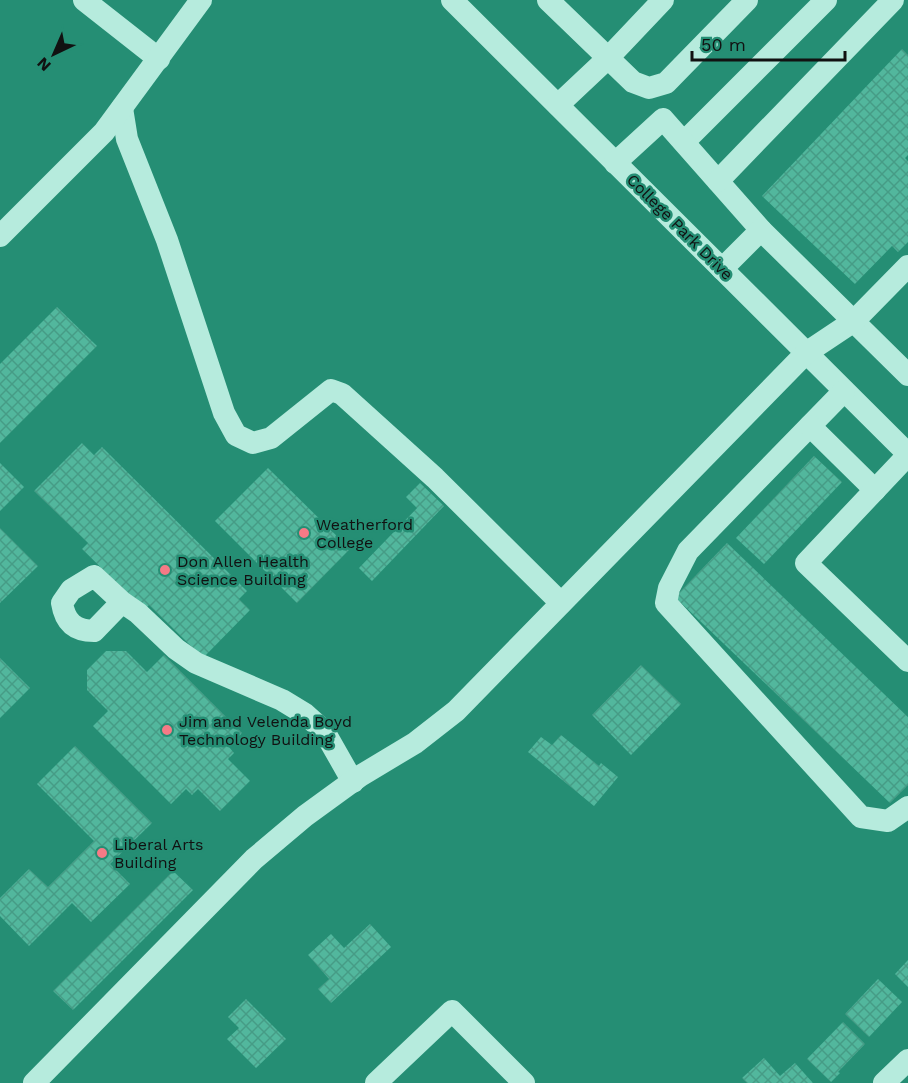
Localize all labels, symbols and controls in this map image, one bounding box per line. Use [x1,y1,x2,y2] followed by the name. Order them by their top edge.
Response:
[24,24,84,84] north arrow
[692,24,845,62] scale bar
[701,34,746,55] text: 50 m
[33,53,55,75] text: N
[623,170,737,284] street label: College Park Drive
[316,515,413,552] place label: Weatherford College
[297,526,311,540] marker: Weatherford College
[177,552,309,589] place label: Don Allen Health Science Building
[158,563,172,577] marker: Don Allen Health Science Building
[179,712,352,749] place label: Jim and Velenda Boyd Technology Building
[160,723,174,737] marker: Jim and Velenda Boyd Technology Building
[114,835,203,872] place label: Liberal Arts Building
[95,846,109,860] marker: Liberal Arts Building

